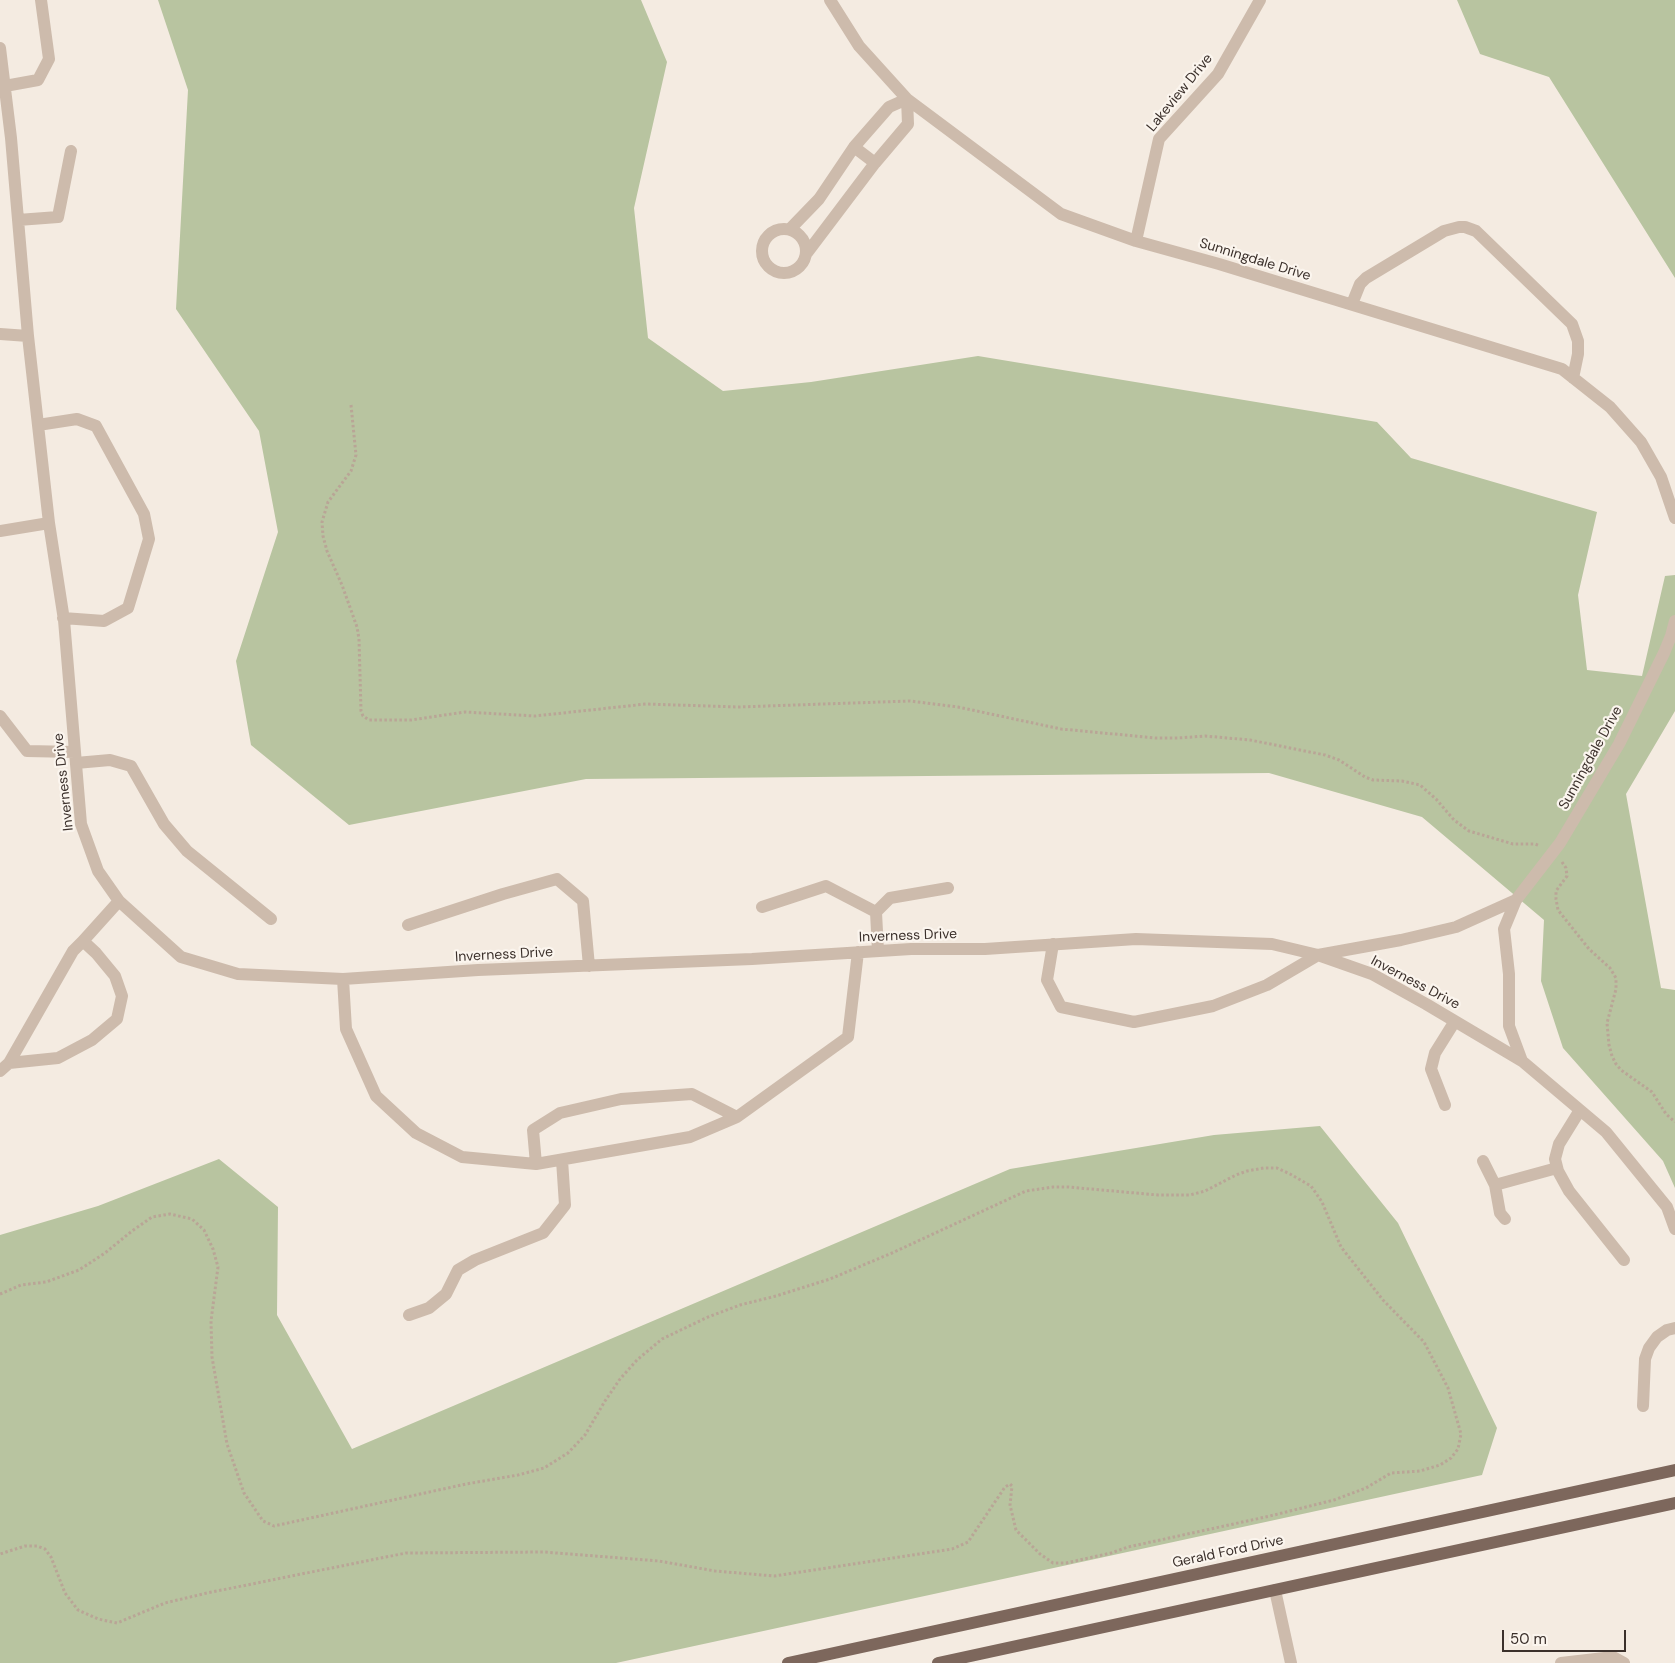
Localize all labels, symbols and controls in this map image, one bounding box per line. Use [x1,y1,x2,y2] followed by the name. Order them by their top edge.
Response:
[1144,51,1216,135] street label: Lakeview Drive
[1197,235,1313,285] street label: Sunningdale Drive
[1556,703,1626,813] street label: Sunningdale Drive
[51,732,77,832] street label: Inverness Drive
[859,926,957,946] street label: Inverness Drive
[455,944,553,966] street label: Inverness Drive
[1368,953,1462,1013] street label: Inverness Drive
[1171,1532,1285,1572] street label: Gerald Ford Drive
[1505,1620,1629,1652] scale bar
[1510,1629,1547,1649] text: 50 m

